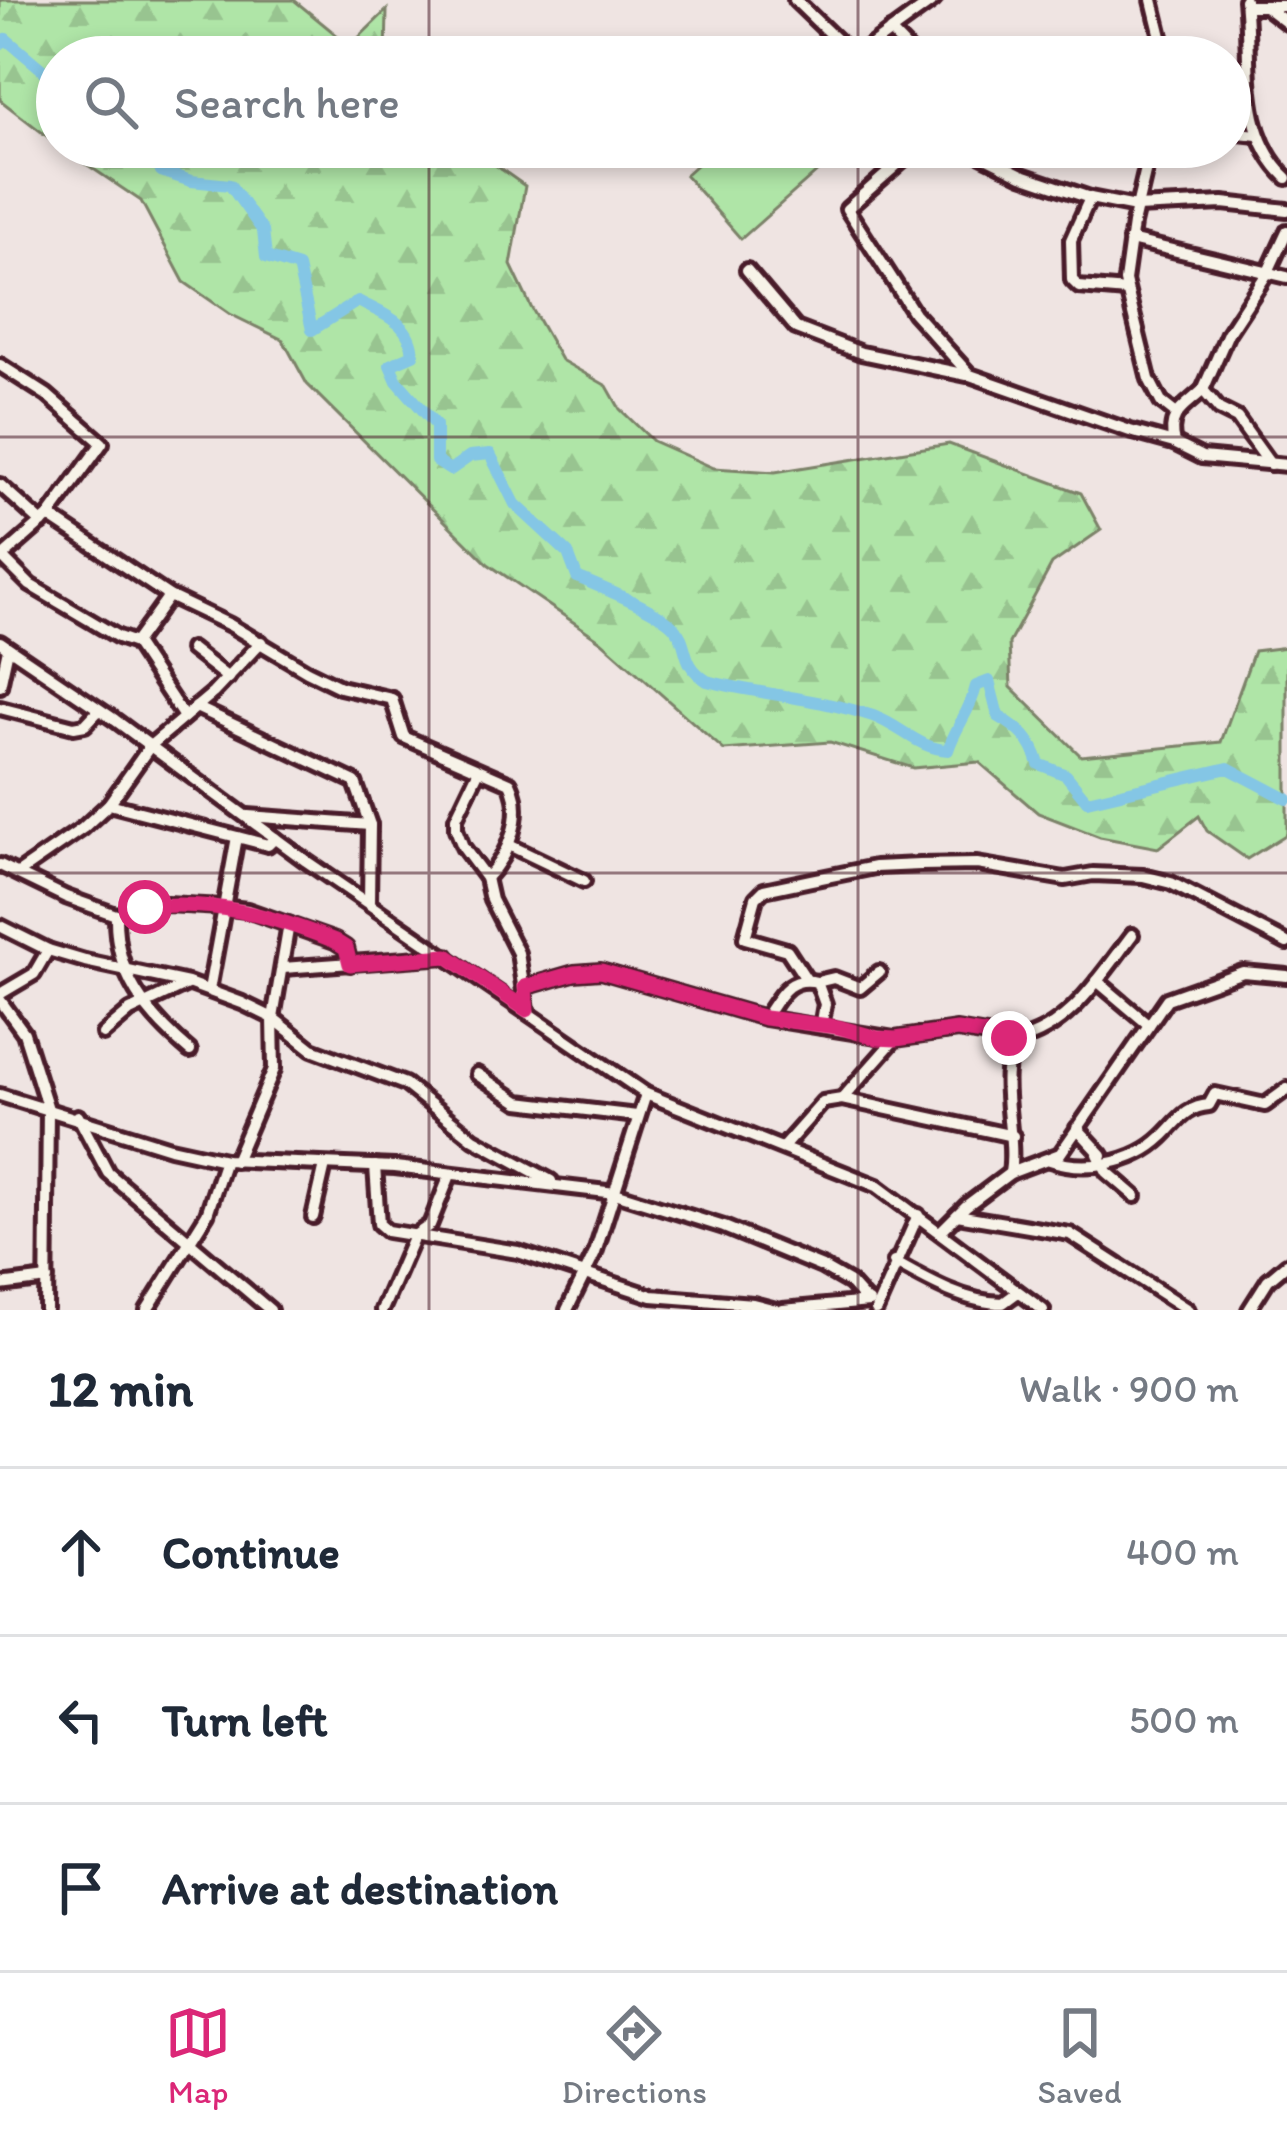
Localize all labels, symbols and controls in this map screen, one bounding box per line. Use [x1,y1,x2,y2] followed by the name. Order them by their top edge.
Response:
[36,36,1251,168] search box
[78,69,144,135] icon: search
[174,75,400,129] text: Search here
[118,880,172,934] route start
[982,1011,1036,1065] route end
[48,1358,193,1419] text: 12 min
[1019,1365,1239,1412] text: Walk · 900 m
[48,1519,114,1585] icon: ahead
[162,1525,340,1579] text: Continue
[1126,1528,1239,1575] text: 400 m
[48,1687,114,1753] icon: left
[162,1693,328,1747] text: Turn left
[1129,1696,1239,1743] text: 500 m
[48,1855,114,1921] icon: arrive
[162,1861,558,1915] text: Arrive at destination
[165,2000,231,2111] tab: Map
[562,2000,707,2111] tab: Directions
[1038,2000,1122,2111] tab: Saved

